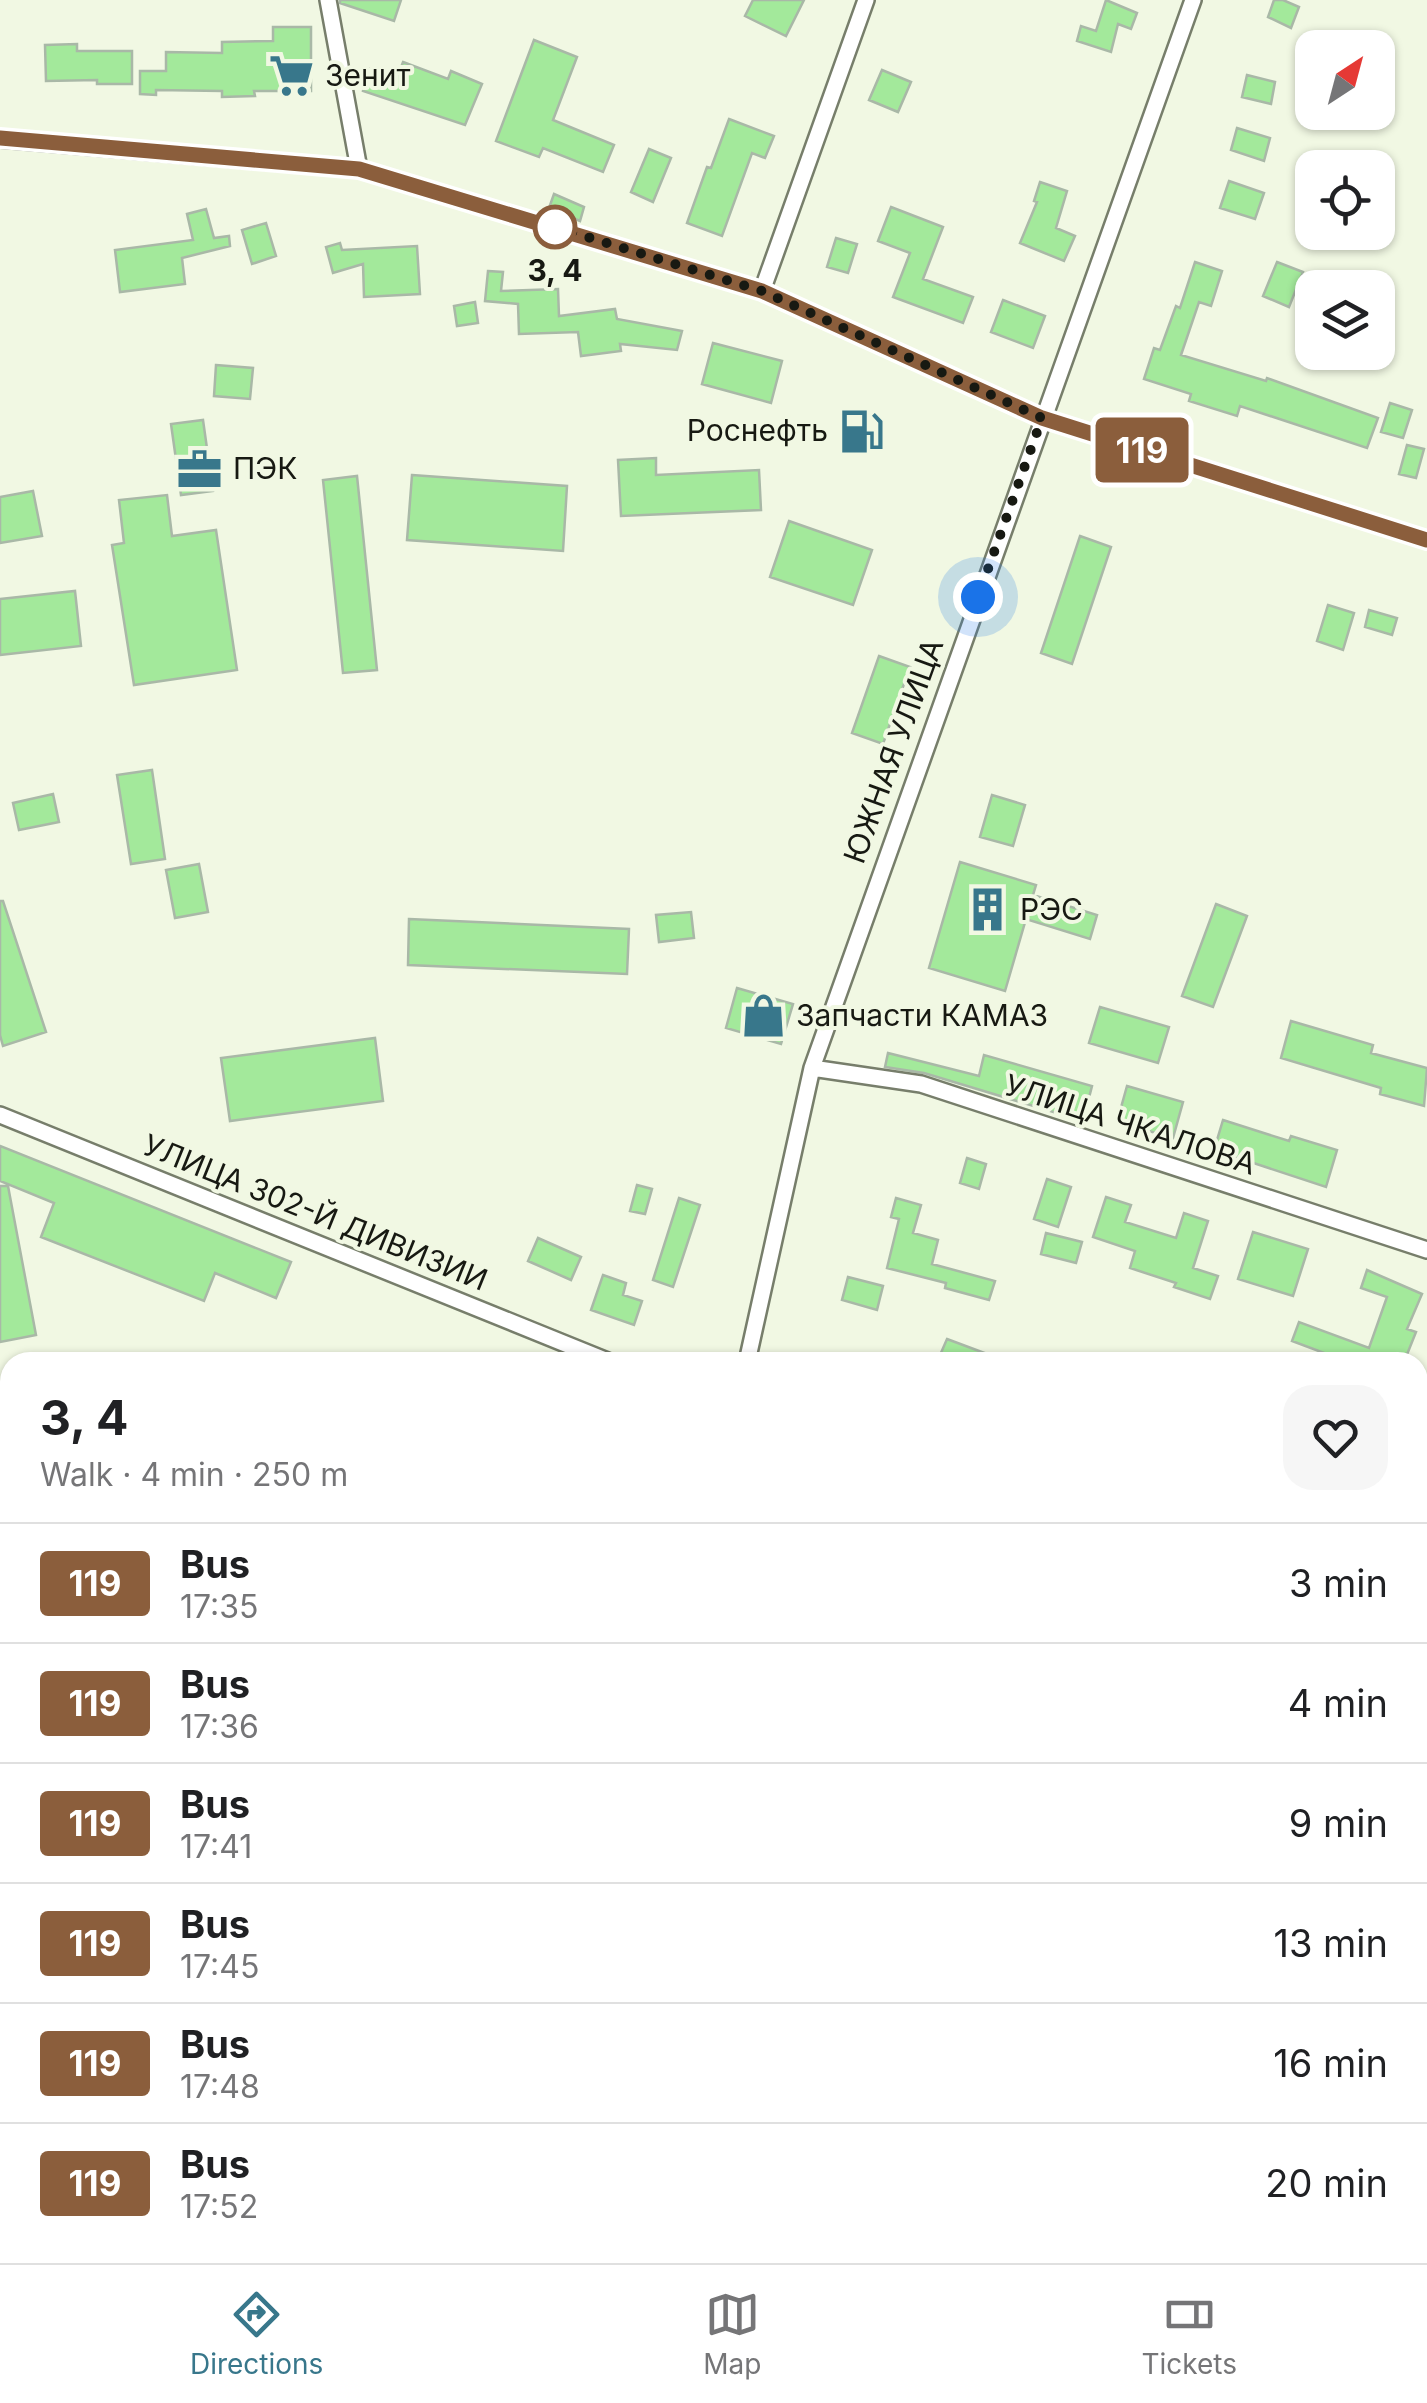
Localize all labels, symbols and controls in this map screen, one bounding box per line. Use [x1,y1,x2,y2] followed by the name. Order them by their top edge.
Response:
[1295,30,1395,130] north arrow
[1295,30,1395,370] map controls
[268,52,316,100] supermarket icon: Зенит
[325,57,410,93] place label: Зенит
[1295,150,1395,250] button: locate
[534,206,576,248] marker: 3, 4
[527,252,583,288] place label: 3, 4
[1295,270,1395,370] button: layers
[837,407,885,455] fuel station icon: Роснефть
[687,412,828,448] place label: Роснефть
[1084,418,1200,482] line badge: 119
[1116,429,1168,471] text: 119
[176,445,224,493] office icon: ПЭК
[233,450,297,486] place label: ПЭК
[953,572,1003,622] your location
[836,634,950,868] street label: ЮЖНАЯ УЛИЦА
[963,886,1011,934] building icon: РЭС
[1020,891,1083,927] place label: РЭС
[739,992,787,1040] shop icon: Запчасти КАМАЗ
[796,997,1048,1033] place label: Запчасти КАМАЗ
[1000,1066,1261,1182] street label: УЛИЦА ЧКАЛОВА
[138,1126,493,1298] street label: УЛИЦА 302-Й ДИВИЗИИ
[1283,1385,1388,1490] button: heart
[40,1388,128,1447] text: 3, 4
[40,1455,348,1494] text: Walk · 4 min · 250 m
[180,1541,250,1587] text: Bus
[1289,1560,1388,1606] text: 3 min
[69,1562,121,1604] text: 119
[180,1587,258,1626] text: 17:35
[180,1661,250,1707] text: Bus
[1288,1680,1388,1726] text: 4 min
[69,1682,121,1724] text: 119
[180,1707,259,1746] text: 17:36
[180,1781,250,1827] text: Bus
[1289,1800,1388,1846] text: 9 min
[69,1802,121,1844] text: 119
[180,1827,252,1866] text: 17:41
[180,1901,250,1947] text: Bus
[1273,1920,1388,1966] text: 13 min
[69,1922,121,1964] text: 119
[180,1947,259,1986] text: 17:45
[180,2021,250,2067] text: Bus
[1273,2040,1388,2086] text: 16 min
[69,2042,121,2084] text: 119
[180,2067,260,2106] text: 17:48
[180,2141,250,2187] text: Bus
[1265,2160,1388,2206] text: 20 min
[69,2162,121,2204] text: 119
[180,2187,258,2226] text: 17:52
[190,2287,323,2381] tab: Directions
[703,2287,761,2381] tab: Map
[1141,2287,1237,2381] tab: Tickets

